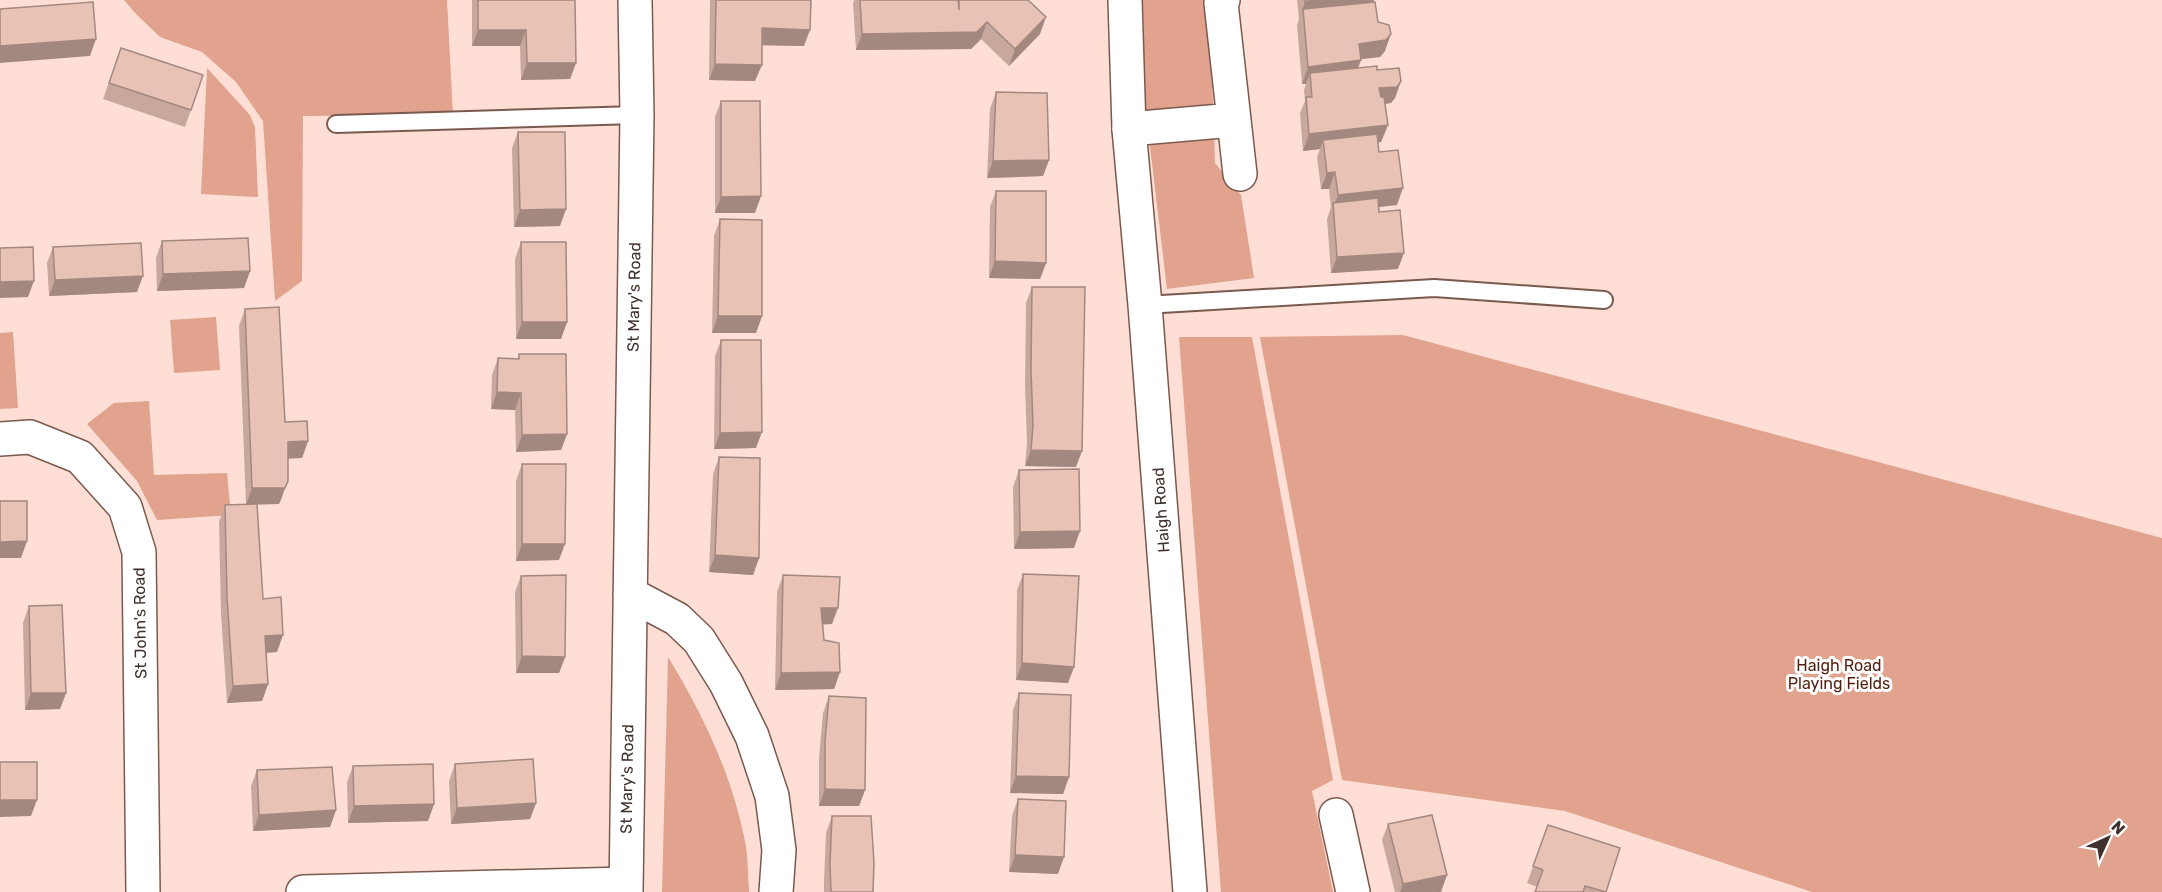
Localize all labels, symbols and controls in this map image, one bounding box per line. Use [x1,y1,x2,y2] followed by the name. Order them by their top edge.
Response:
[624,242,644,352] street label: St Mary's Road
[1149,467,1173,553] street label: Haigh Road
[130,567,150,679] street label: St John's Road
[1788,656,1890,693] park label: Haigh Road Playing Fields
[617,724,637,834] street label: St Mary's Road
[2078,808,2138,868] north arrow
[2107,817,2129,839] text: N

